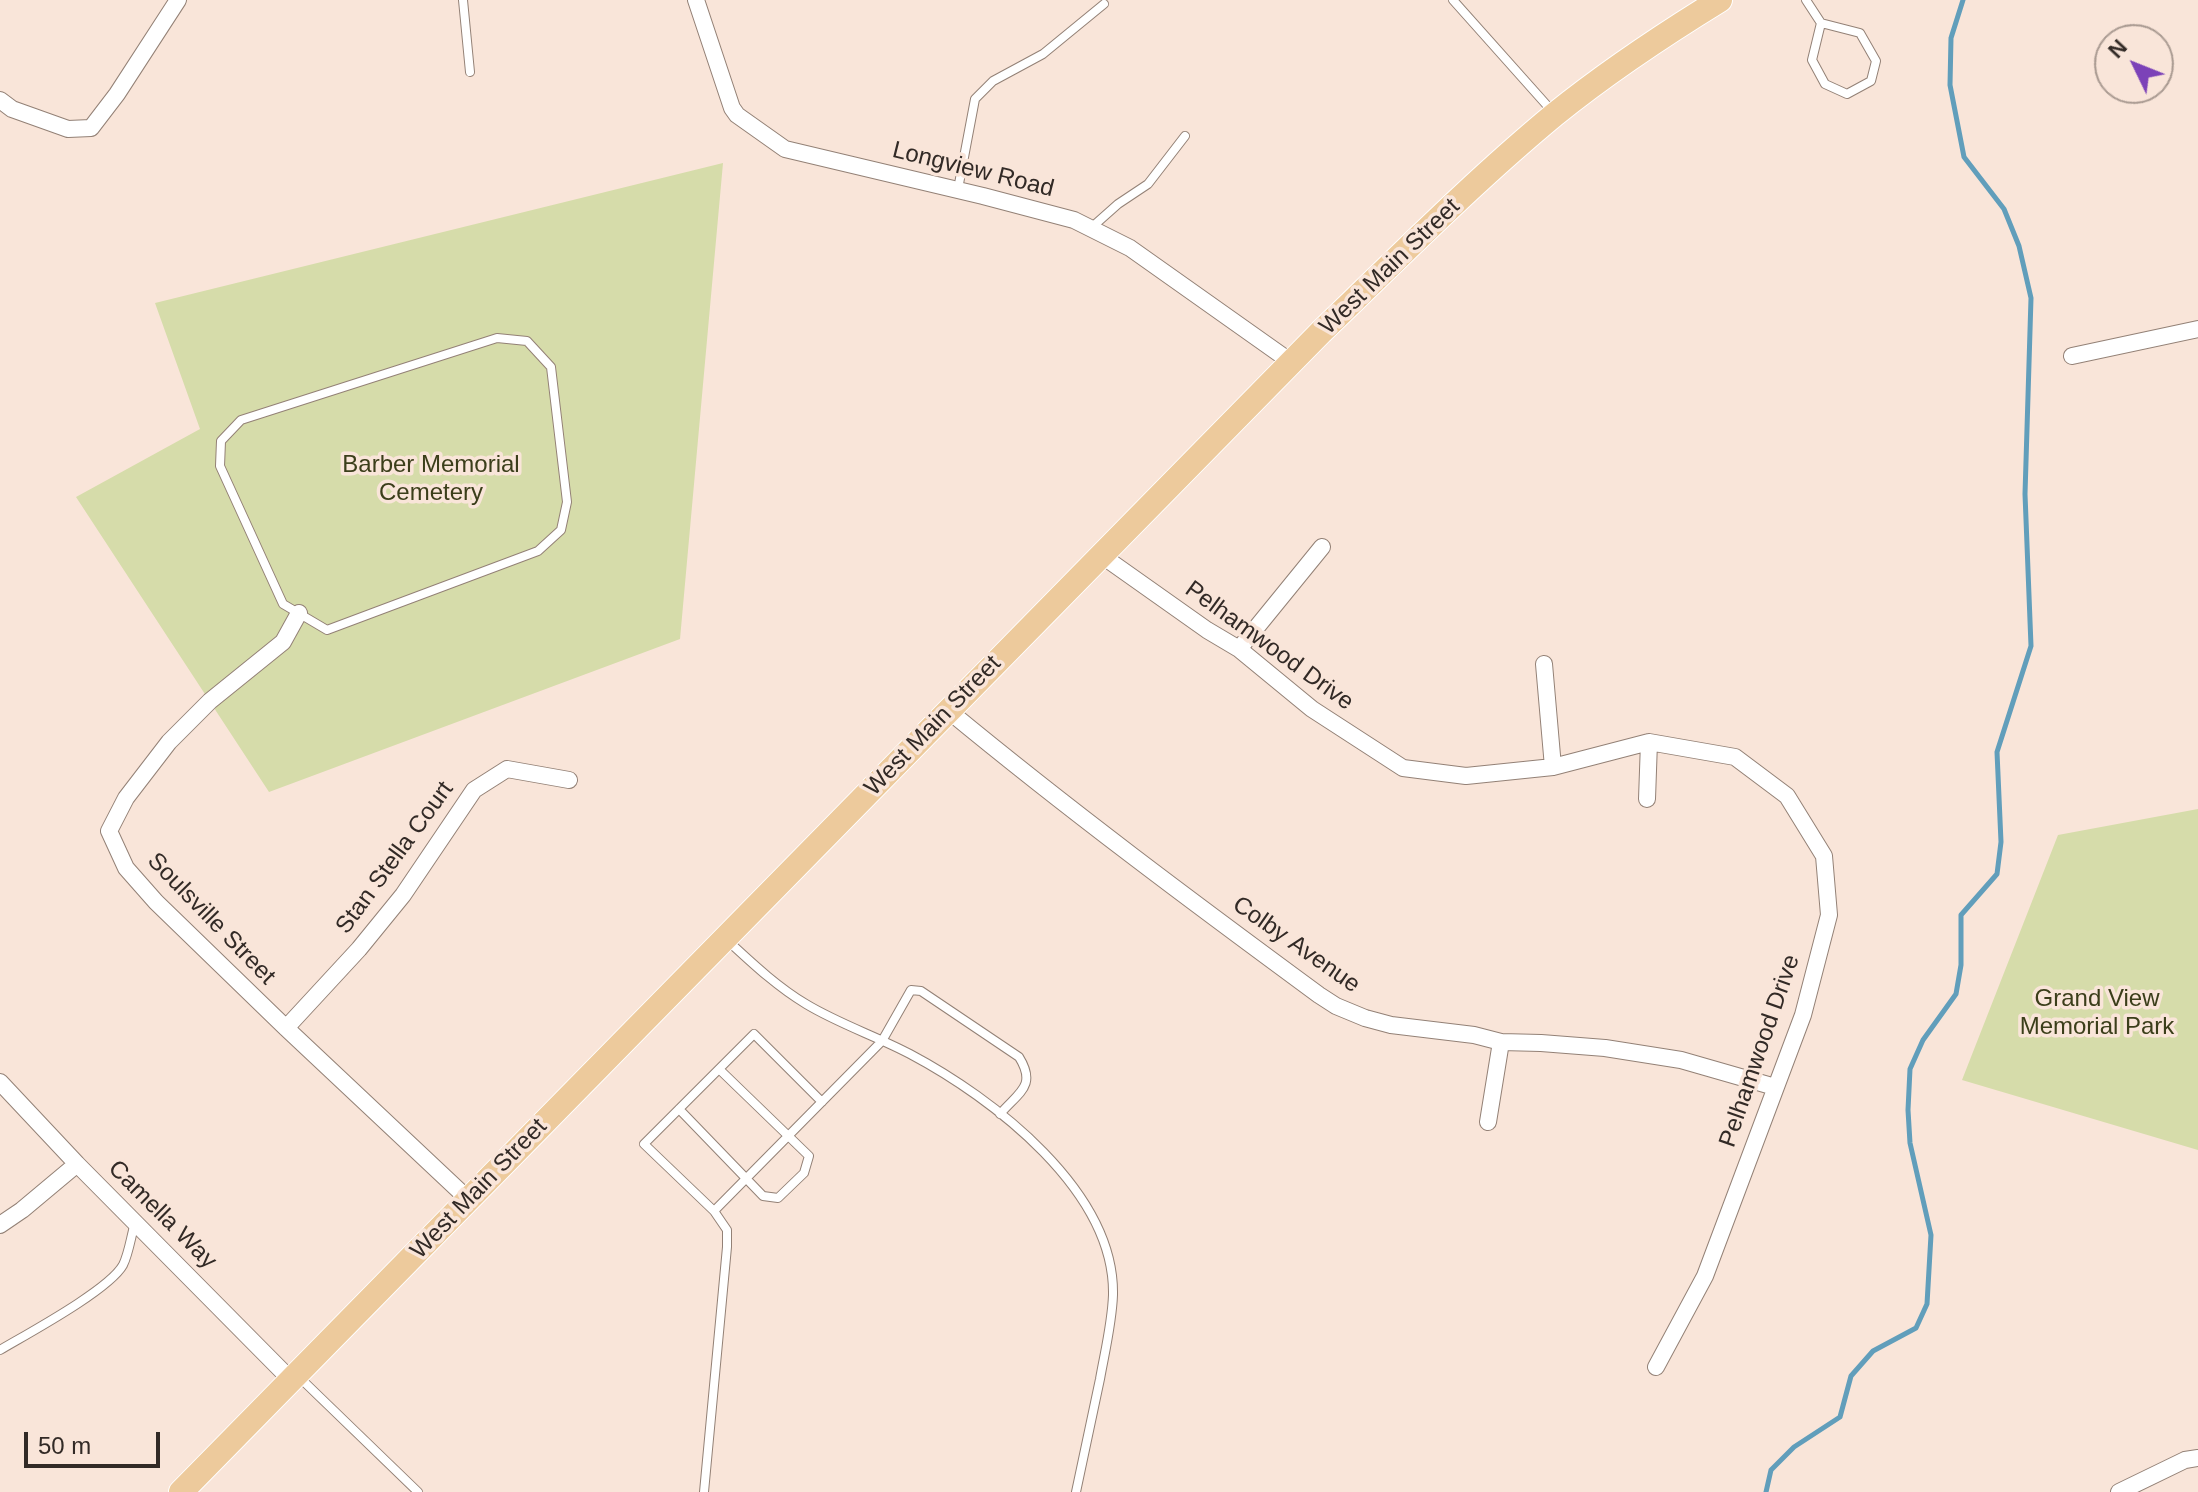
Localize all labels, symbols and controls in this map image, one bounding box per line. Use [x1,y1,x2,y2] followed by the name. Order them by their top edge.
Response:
[2094,24,2174,104] north arrow
[2103,34,2132,63] text: N
[889,136,1057,204] street label: Longview Road
[1314,193,1466,341] street label: West Main Street
[342,451,520,507] park label: Barber Memorial Cemetery
[1179,575,1359,717] street label: Pelhamwood Drive
[859,650,1007,802] street label: West Main Street
[330,776,460,940] street label: Stan Stella Court
[141,847,281,991] street label: Soulsville Street
[1227,890,1365,1000] street label: Colby Avenue
[1714,951,1806,1151] street label: Pelhamwood Drive
[2020,985,2174,1041] park label: Grand View Memorial Park
[405,1113,553,1265] street label: West Main Street
[102,1155,222,1275] street label: Camella Way
[28,1416,164,1466] scale bar
[38,1432,91,1459] text: 50 m

